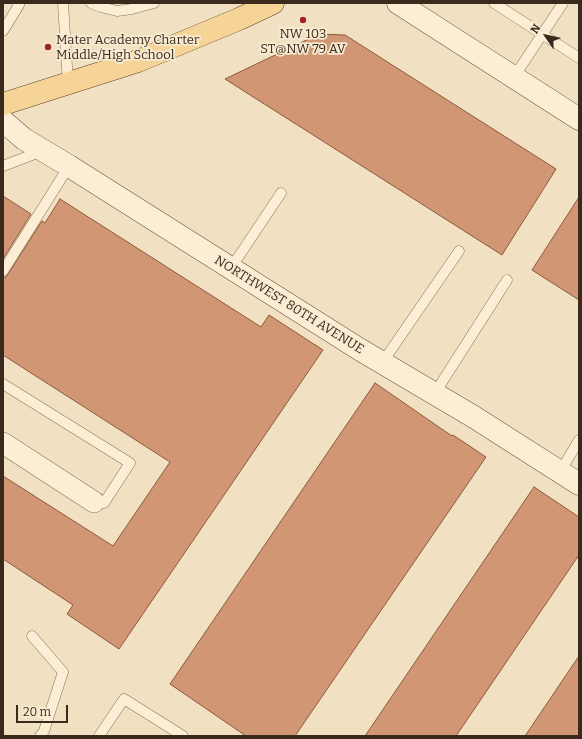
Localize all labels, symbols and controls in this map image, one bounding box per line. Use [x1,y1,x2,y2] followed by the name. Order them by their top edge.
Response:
[298,15,308,25] marker: NW 103 ST@NW 79 AV
[526,16,566,56] north arrow
[528,22,543,36] text: N
[260,26,346,57] place label: NW 103 ST@NW 79 AV
[56,32,200,63] place label: Mater Academy Charter Middle/High School
[43,42,53,52] marker: Mater Academy Charter Middle/High School
[211,252,367,358] street label: NORTHWEST 80TH AVENUE
[18,697,70,723] scale bar
[23,705,51,719] text: 20 m

